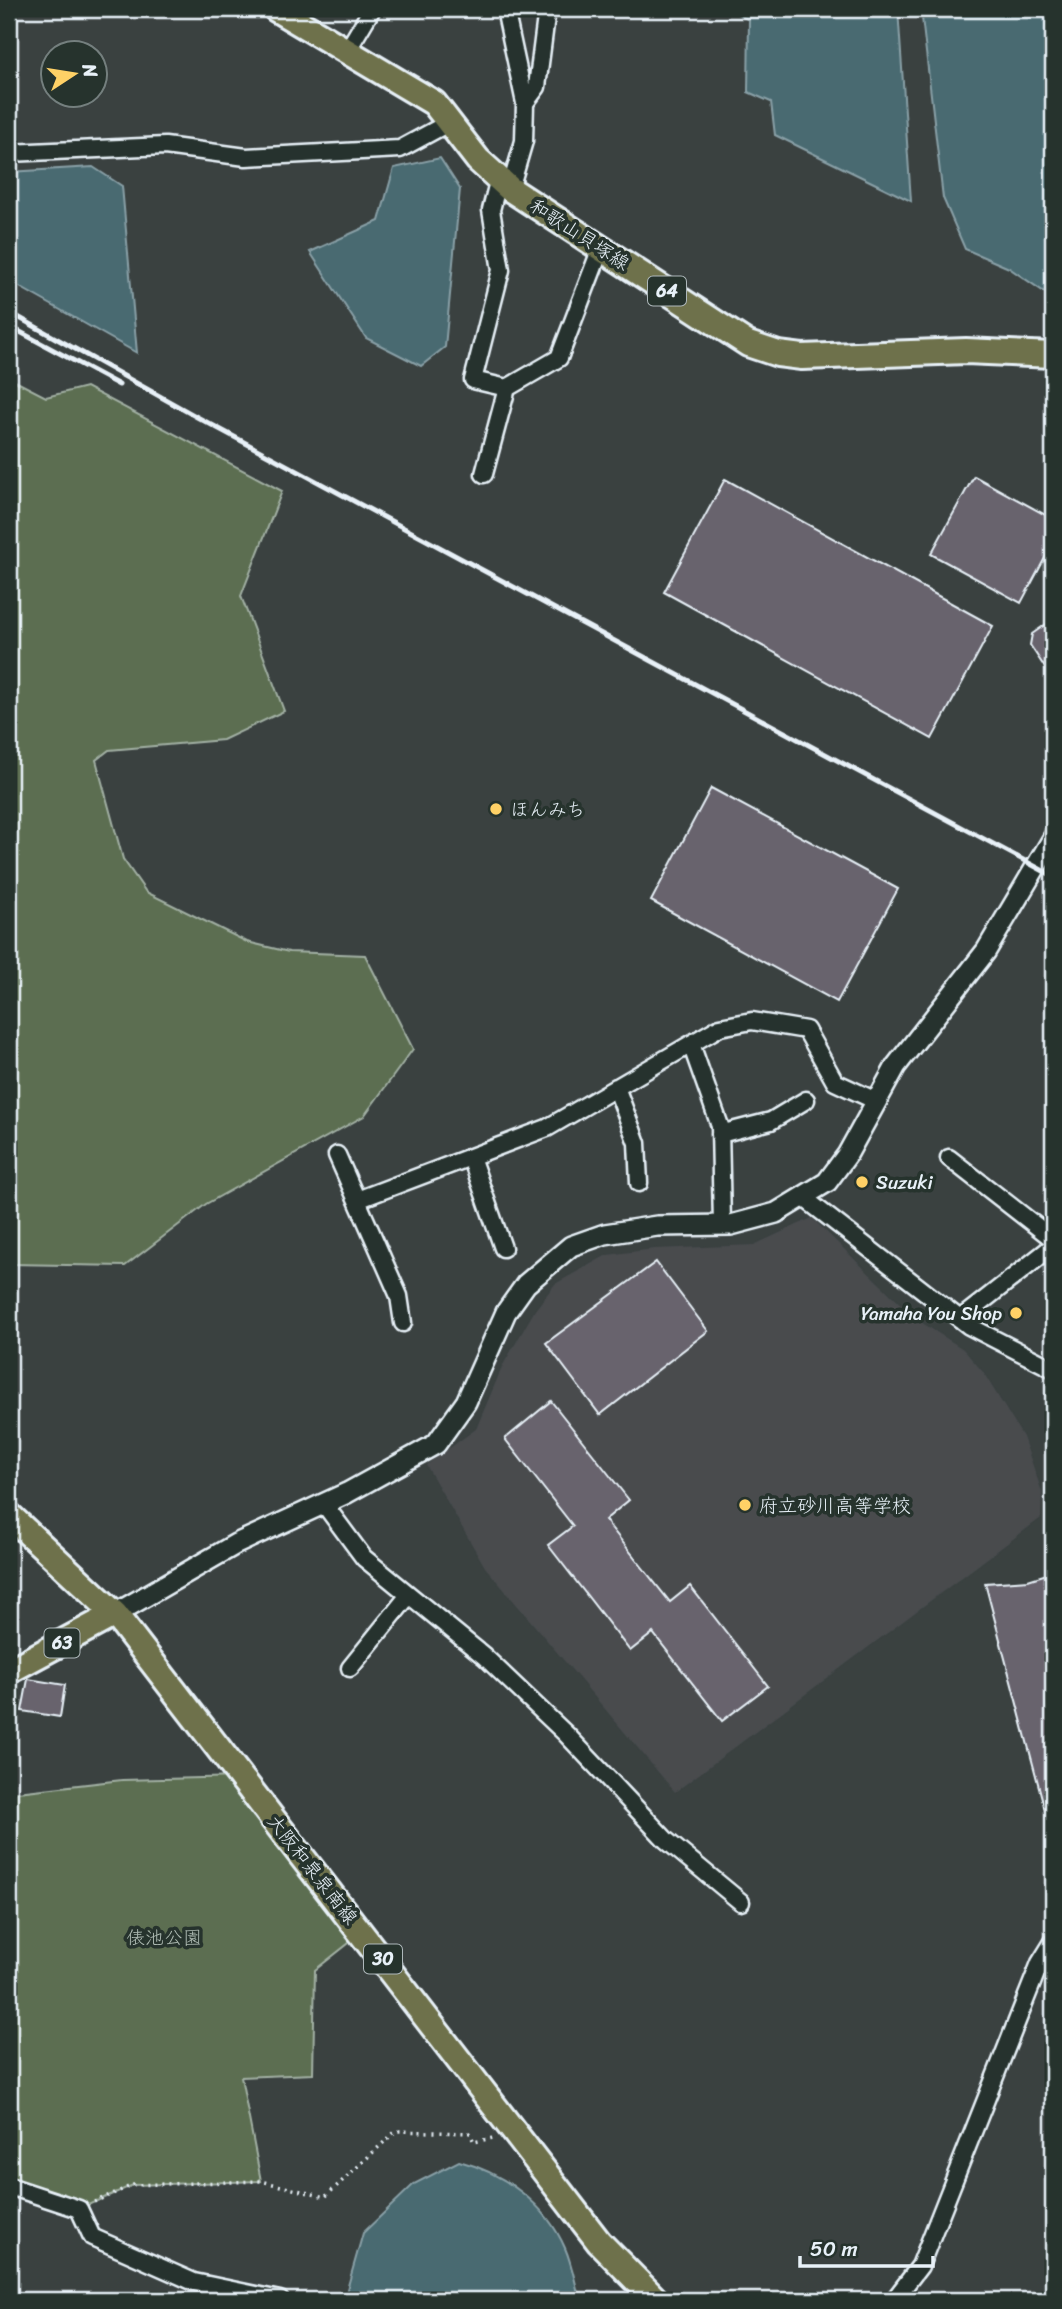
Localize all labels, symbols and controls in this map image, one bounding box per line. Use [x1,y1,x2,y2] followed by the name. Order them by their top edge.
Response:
[38,38,108,108] north arrow
[72,60,108,81] text: N
[523,190,637,279] street label: 和歌山貝塚線
[648,276,686,306] road number: 64
[510,793,585,826] place label: ほんみち
[488,801,504,817] marker: ほんみち
[876,1166,933,1199] place label: Suzuki
[854,1174,870,1190] marker: Suzuki
[861,1297,1002,1330] place label: Yamaha You Shop
[1008,1305,1024,1321] marker: Yamaha You Shop
[759,1489,911,1522] place label: 府立砂川高等学校
[737,1497,753,1513] marker: 府立砂川高等学校
[44,1628,80,1658] road number: 63
[259,1807,367,1932] street label: 大阪和泉泉南線
[126,1921,202,1954] park label: 俵池公園
[364,1944,402,1973] road number: 30
[800,2225,932,2269] scale bar
[810,2230,858,2268] text: 50 m

